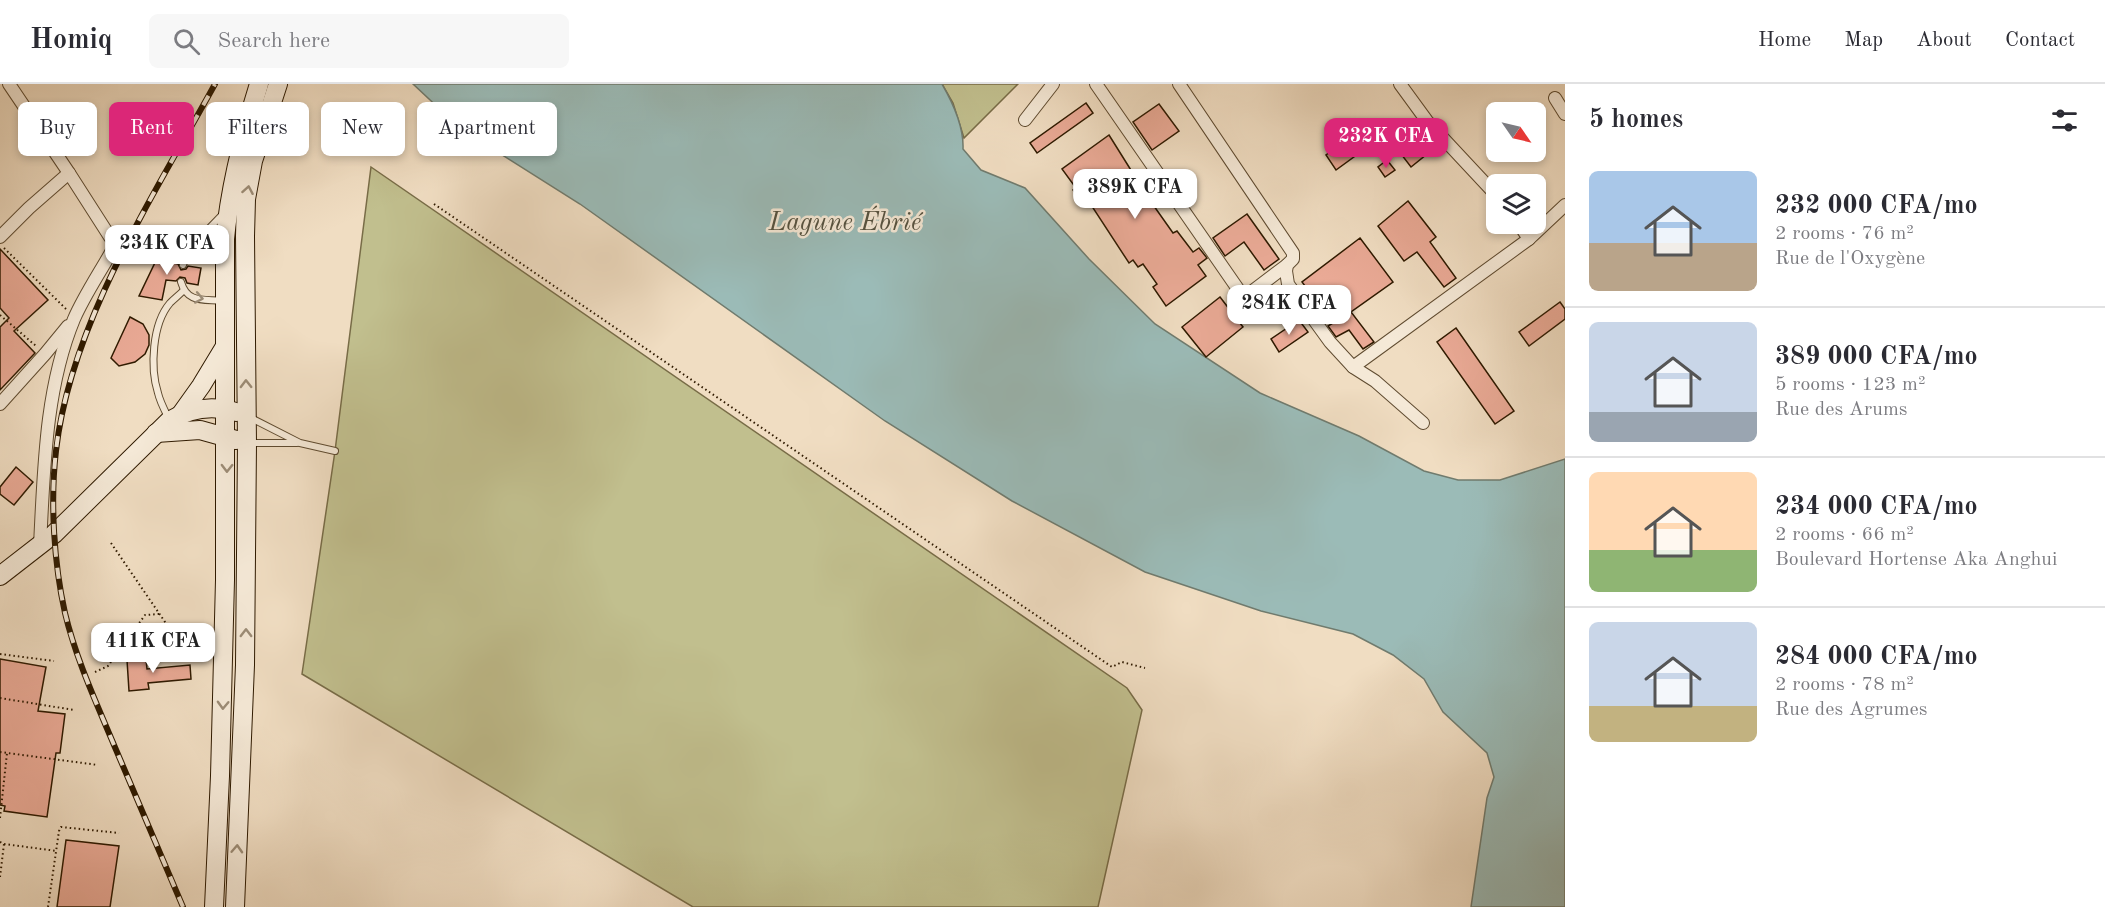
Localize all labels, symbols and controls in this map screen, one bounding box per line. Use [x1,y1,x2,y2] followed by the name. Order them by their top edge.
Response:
[149,14,569,68] search box
[170,25,203,58] icon: search
[30,27,113,55] text: Homiq
[218,30,330,52] text: Search here
[1758,30,1811,51] text: Home
[1844,30,1883,51] text: Map
[1916,30,1972,51] text: About
[2005,30,2075,51] text: Contact
[18,102,97,156] chip: Buy
[109,102,194,156] chip: Rent
[206,102,309,156] chip: Filters
[321,102,405,156] chip: New
[417,102,557,156] chip: Apartment
[1486,102,1546,162] north arrow
[1486,102,1546,234] map controls
[2048,104,2081,137] icon: filters
[1589,107,1683,133] text: 5 homes
[1324,118,1448,169] pin: 232K CFA
[1338,127,1434,147] text: 232K CFA
[1073,169,1197,220] pin: 389K CFA
[1486,174,1546,234] button: layers
[1087,178,1183,198] text: 389K CFA
[241,185,254,195] one-way arrow
[1775,193,1978,219] text: 232 000 CFA/mo
[1637,195,1709,267] icon: home
[768,205,924,236] water label: Lagune Ébrié
[1775,224,1914,244] text: 2 rooms · 76 m²
[105,225,229,276] pin: 234K CFA
[119,234,215,254] text: 234K CFA
[1775,249,1925,269] text: Rue de l'Oxygène
[1227,285,1351,336] pin: 284K CFA
[194,291,204,304] one-way arrow
[1241,294,1337,314] text: 284K CFA
[1775,344,1978,370] text: 389 000 CFA/mo
[1637,346,1709,418] icon: home
[1775,375,1925,395] text: 5 rooms · 123 m²
[240,380,252,389] one-way arrow
[1775,400,1907,420] text: Rue des Arums
[220,463,233,472] one-way arrow
[1775,494,1978,520] text: 234 000 CFA/mo
[1637,496,1709,568] icon: home
[1775,525,1914,545] text: 2 rooms · 66 m²
[1775,550,2057,570] text: Boulevard Hortense Aka Anghui
[91,623,215,674] pin: 411K CFA
[240,628,252,637] one-way arrow
[105,632,201,652] text: 411K CFA
[1775,644,1978,670] text: 284 000 CFA/mo
[1637,646,1709,718] icon: home
[1775,675,1914,695] text: 2 rooms · 78 m²
[216,700,229,709] one-way arrow
[1775,700,1927,720] text: Rue des Agrumes
[231,844,244,853] one-way arrow

